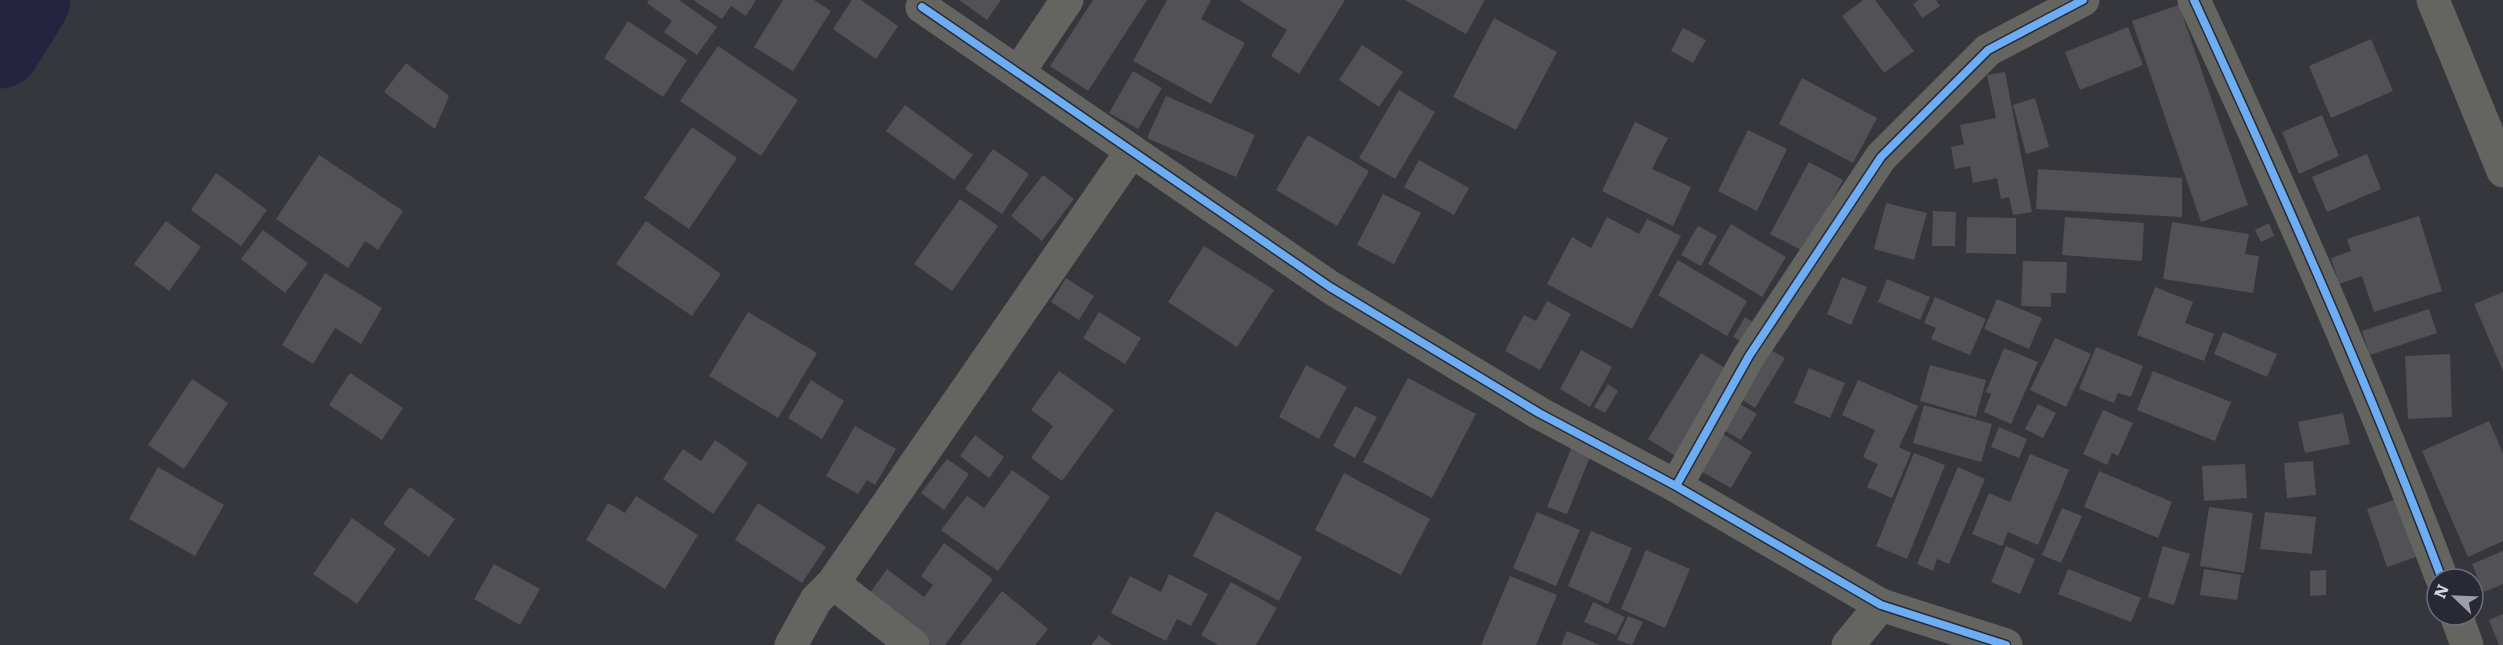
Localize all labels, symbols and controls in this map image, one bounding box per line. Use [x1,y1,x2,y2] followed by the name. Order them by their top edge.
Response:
[2425,567,2485,627] north arrow
[2427,580,2454,602] text: N

